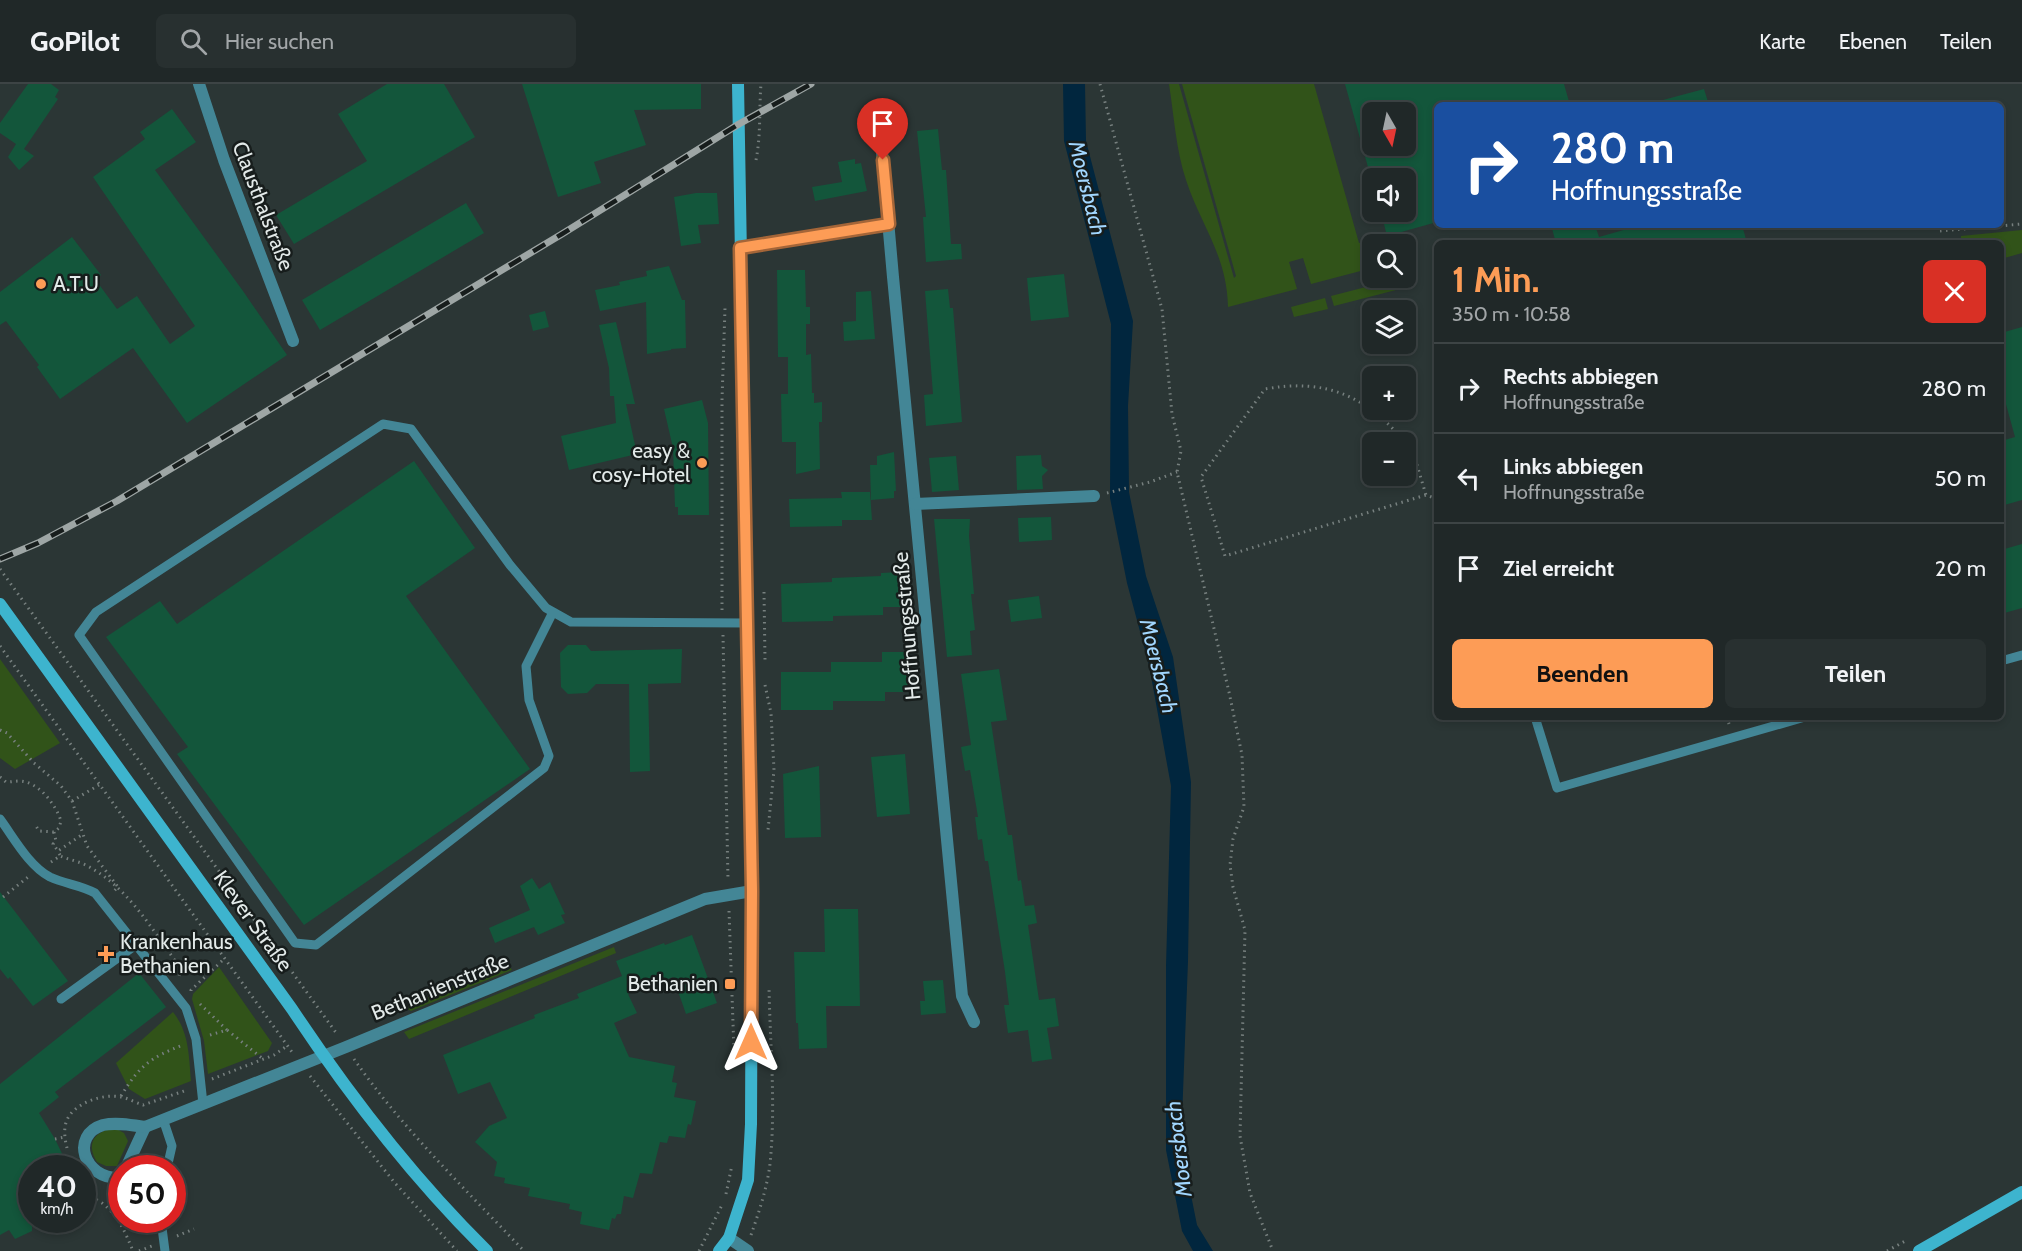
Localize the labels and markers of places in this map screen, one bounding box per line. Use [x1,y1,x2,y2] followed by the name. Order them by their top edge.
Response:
[857,98,908,160] pin
[53,271,99,296] place label: A.T.U
[34,277,48,291] marker: A.T.U
[592,438,690,487] place label: easy & cosy-Hotel
[695,456,709,470] marker: easy & cosy-Hotel
[120,929,233,978] place label: Krankenhaus Bethanien
[97,945,115,963] marker: Krankenhaus Bethanien
[627,971,718,996] place label: Bethanien
[723,977,737,991] marker: Bethanien

